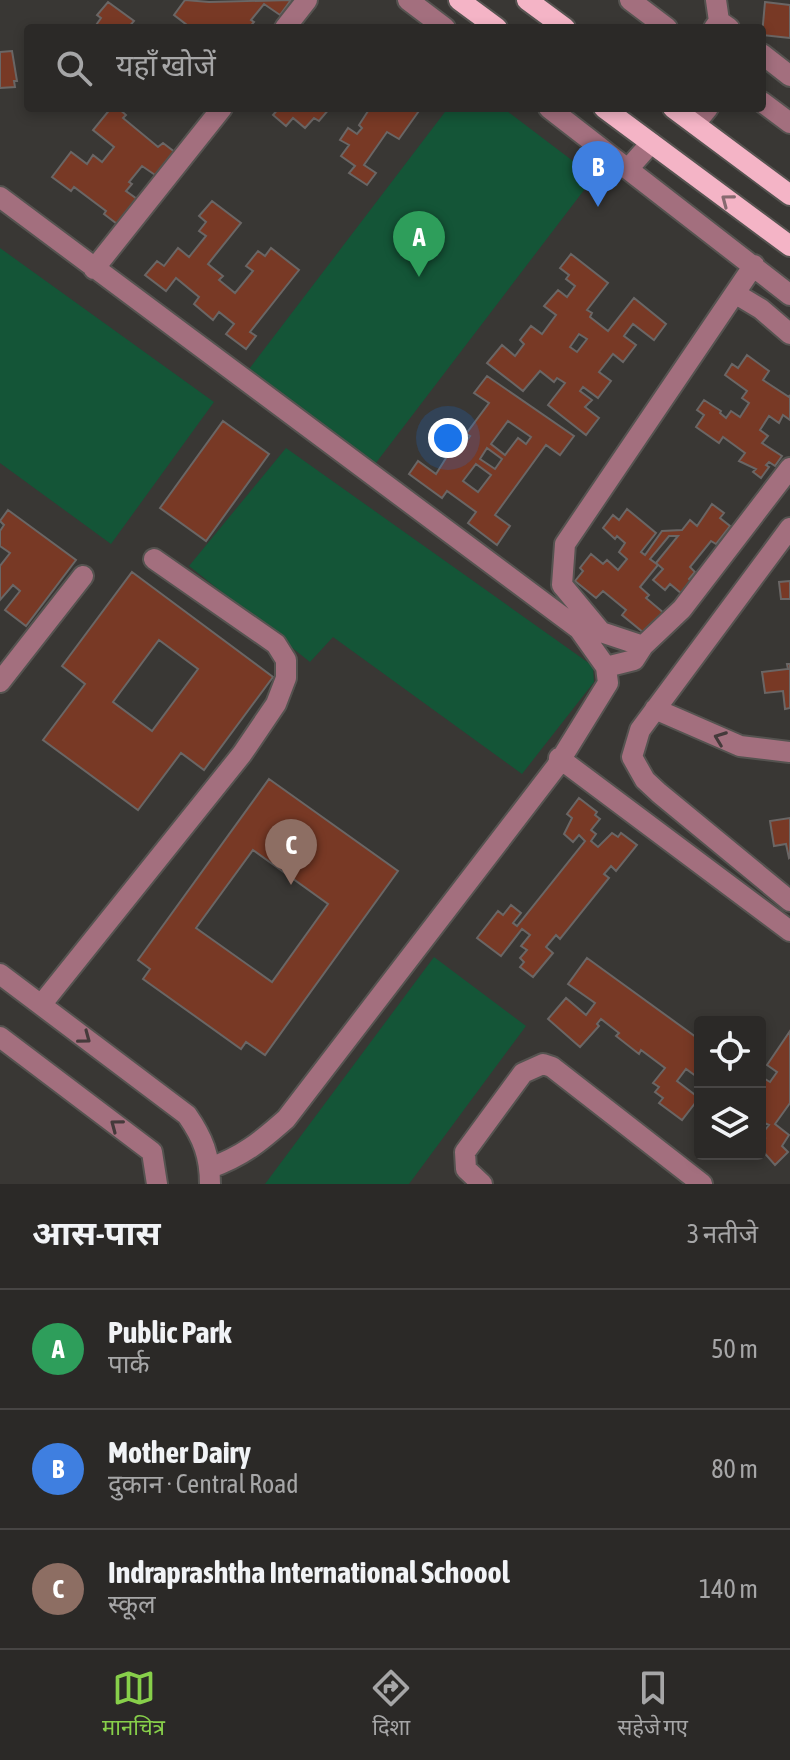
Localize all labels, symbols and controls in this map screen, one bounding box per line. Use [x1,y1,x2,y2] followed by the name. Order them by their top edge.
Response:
[24,24,766,112] search box
[52,46,96,90] icon: search
[116,48,216,82] text: यहाँ खोजें
[572,141,624,207] pin: B
[722,195,736,209] one-way arrow
[393,211,445,277] pin: A
[428,418,468,458] your location
[714,731,728,748] one-way arrow
[265,819,317,885] pin: C
[694,1016,766,1160] map controls
[694,1016,766,1088] button: locate
[76,1028,90,1042] one-way arrow
[694,1088,766,1160] button: layers
[110,1120,125,1134] one-way arrow
[32,1213,161,1252] text: आस-पास
[687,1219,758,1249] text: 3 नतीजे
[108,1315,232,1349] text: Public Park
[52,1334,64,1364] text: A
[711,1334,758,1364] text: 50 m
[108,1349,149,1379] text: पार्क
[108,1435,251,1469] text: Mother Dairy
[52,1454,64,1484] text: B
[711,1454,758,1484] text: 80 m
[108,1469,299,1499] text: दुकान · Central Road
[108,1555,510,1589] text: Indraprashtha International Schoool
[52,1574,64,1604] text: C
[699,1574,758,1604] text: 140 m
[108,1589,156,1619] text: स्कूल
[102,1666,165,1744] tab: मानचित्र
[369,1666,413,1744] tab: दिशा
[617,1666,688,1744] tab: सहेजे गए

